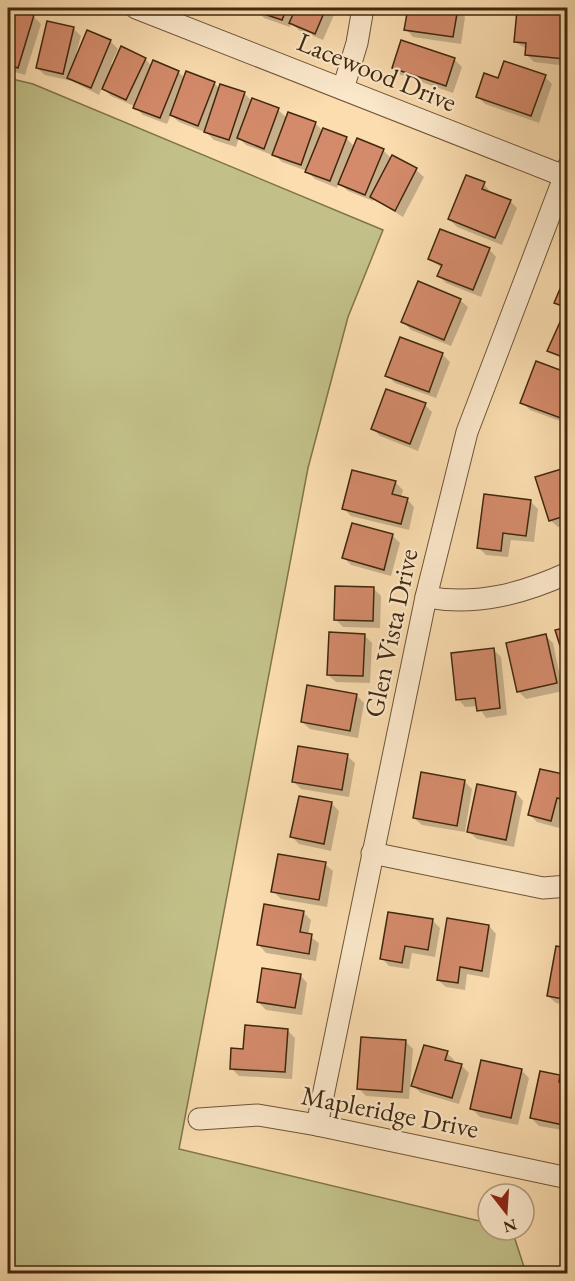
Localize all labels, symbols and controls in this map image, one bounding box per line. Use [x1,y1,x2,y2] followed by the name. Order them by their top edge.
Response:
[292,24,462,119] street label: Lacewood Drive
[356,545,425,720] street label: Glen Vista Drive
[298,1077,482,1146] street label: Mapleridge Drive
[476,1182,536,1242] north arrow
[501,1214,520,1238] text: N

